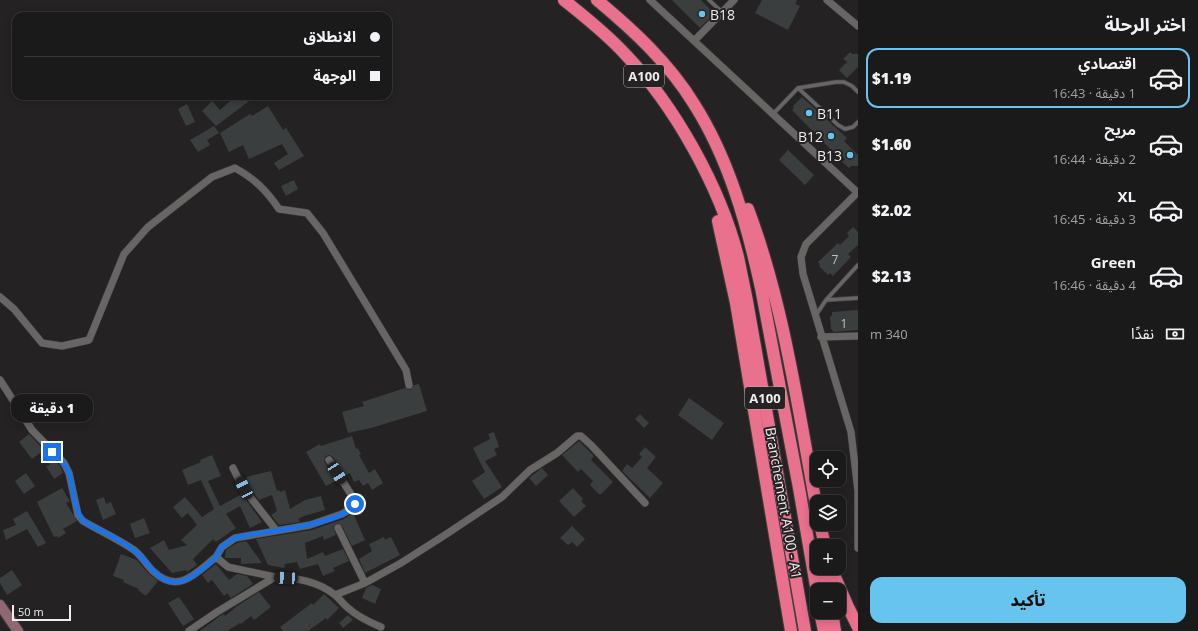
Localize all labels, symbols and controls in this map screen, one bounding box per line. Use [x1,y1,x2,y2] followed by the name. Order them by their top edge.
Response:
[710,5,735,24] place label: B18
[697,9,707,19] marker: B18
[1104,12,1186,36] text: اختر الرحلة
[304,26,356,46] text: الانطلاق
[1078,53,1136,73] text: اقتصادي
[1148,60,1184,96] icon: car
[313,65,356,85] text: الوجهة
[624,65,664,87] road number: A100
[872,68,911,88] text: $1.19
[1052,84,1136,102] text: 1 دقيقة · 16:43
[817,104,842,123] place label: B11
[804,108,814,118] marker: B11
[1104,119,1136,139] text: مريح
[1148,126,1184,162] icon: car
[798,127,823,146] place label: B12
[826,131,836,141] marker: B12
[872,134,911,154] text: $1.60
[817,146,842,165] place label: B13
[845,150,855,160] marker: B13
[1052,150,1136,168] text: 2 دقيقة · 16:44
[1118,186,1136,206] text: XL
[1148,192,1184,228] icon: car
[872,200,911,220] text: $2.02
[1052,210,1136,228] text: 3 دقيقة · 16:45
[832,251,839,268] house number: 7
[1091,252,1136,272] text: Green
[1148,258,1184,294] icon: car
[872,266,911,286] text: $2.13
[1052,276,1136,294] text: 4 دقيقة · 16:46
[841,315,847,332] house number: 1
[1131,323,1154,343] text: نقدًا
[1164,323,1186,345] icon: cash
[870,325,908,343] text: 340 m
[745,387,785,409] road number: A100
[11,394,93,422] callout: 1 دقيقة
[30,399,74,417] text: 1 دقيقة
[761,426,807,580] street label: Branchement A100 - A1
[43,443,61,461] route end
[810,451,846,619] map controls
[810,451,846,487] button: locate
[325,460,349,486] car
[233,475,255,501] car
[346,495,364,513] route start
[810,495,846,531] button: layers
[810,539,846,575] button: +
[274,571,298,585] car
[870,577,1186,623] button: تأكيد
[810,583,846,619] button: −
[12,603,71,622] scale bar
[18,604,44,619] text: 50 m

